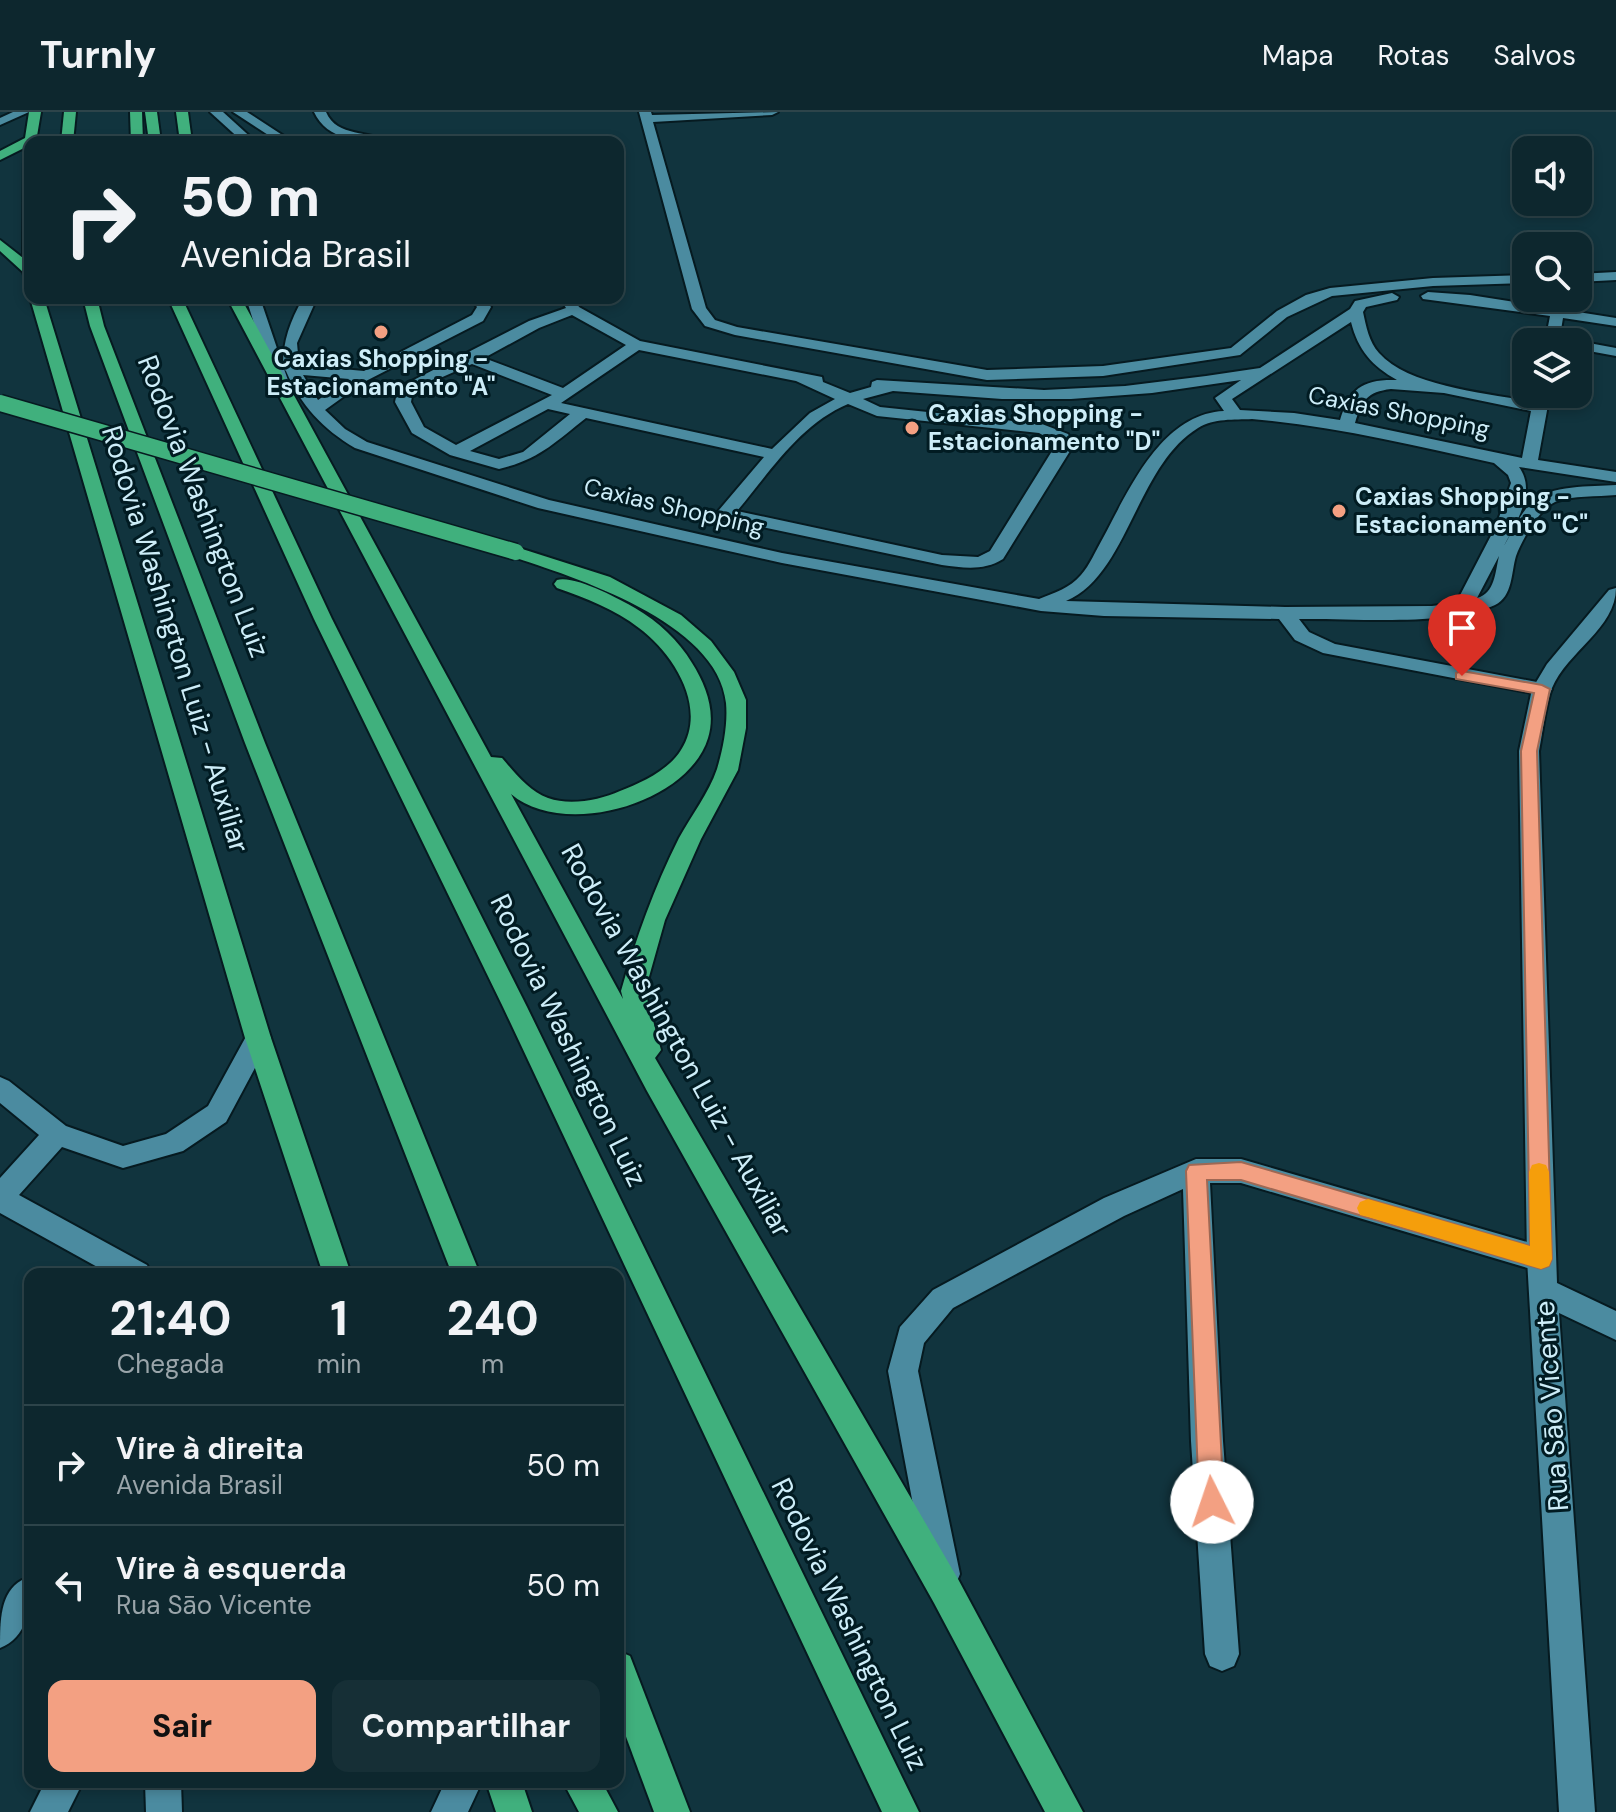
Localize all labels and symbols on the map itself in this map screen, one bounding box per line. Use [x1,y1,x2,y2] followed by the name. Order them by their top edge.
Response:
[372,323,390,341] marker: Caxias Shopping - Estacionamento "A"
[266,343,496,402] place label: Caxias Shopping - Estacionamento "A"
[129,350,278,662] street label: Rodovia Washington Luiz
[1306,379,1493,444] street label: Caxias Shopping
[928,398,1160,457] place label: Caxias Shopping - Estacionamento "D"
[903,419,921,437] marker: Caxias Shopping - Estacionamento "D"
[93,421,258,857] street label: Rodovia Washington Luiz - Auxiliar
[581,471,767,542] street label: Caxias Shopping
[1355,481,1588,540] place label: Caxias Shopping - Estacionamento "C"
[1330,502,1348,520] marker: Caxias Shopping - Estacionamento "C"
[1428,594,1496,676] pin
[553,837,800,1243] street label: Rodovia Washington Luiz - Auxiliar
[482,888,655,1192] street label: Rodovia Washington Luiz
[1526,1300,1577,1512] street label: Rua Sāo Vicente
[1170,1460,1254,1544] position arrow
[763,1472,936,1776] street label: Rodovia Washington Luiz

